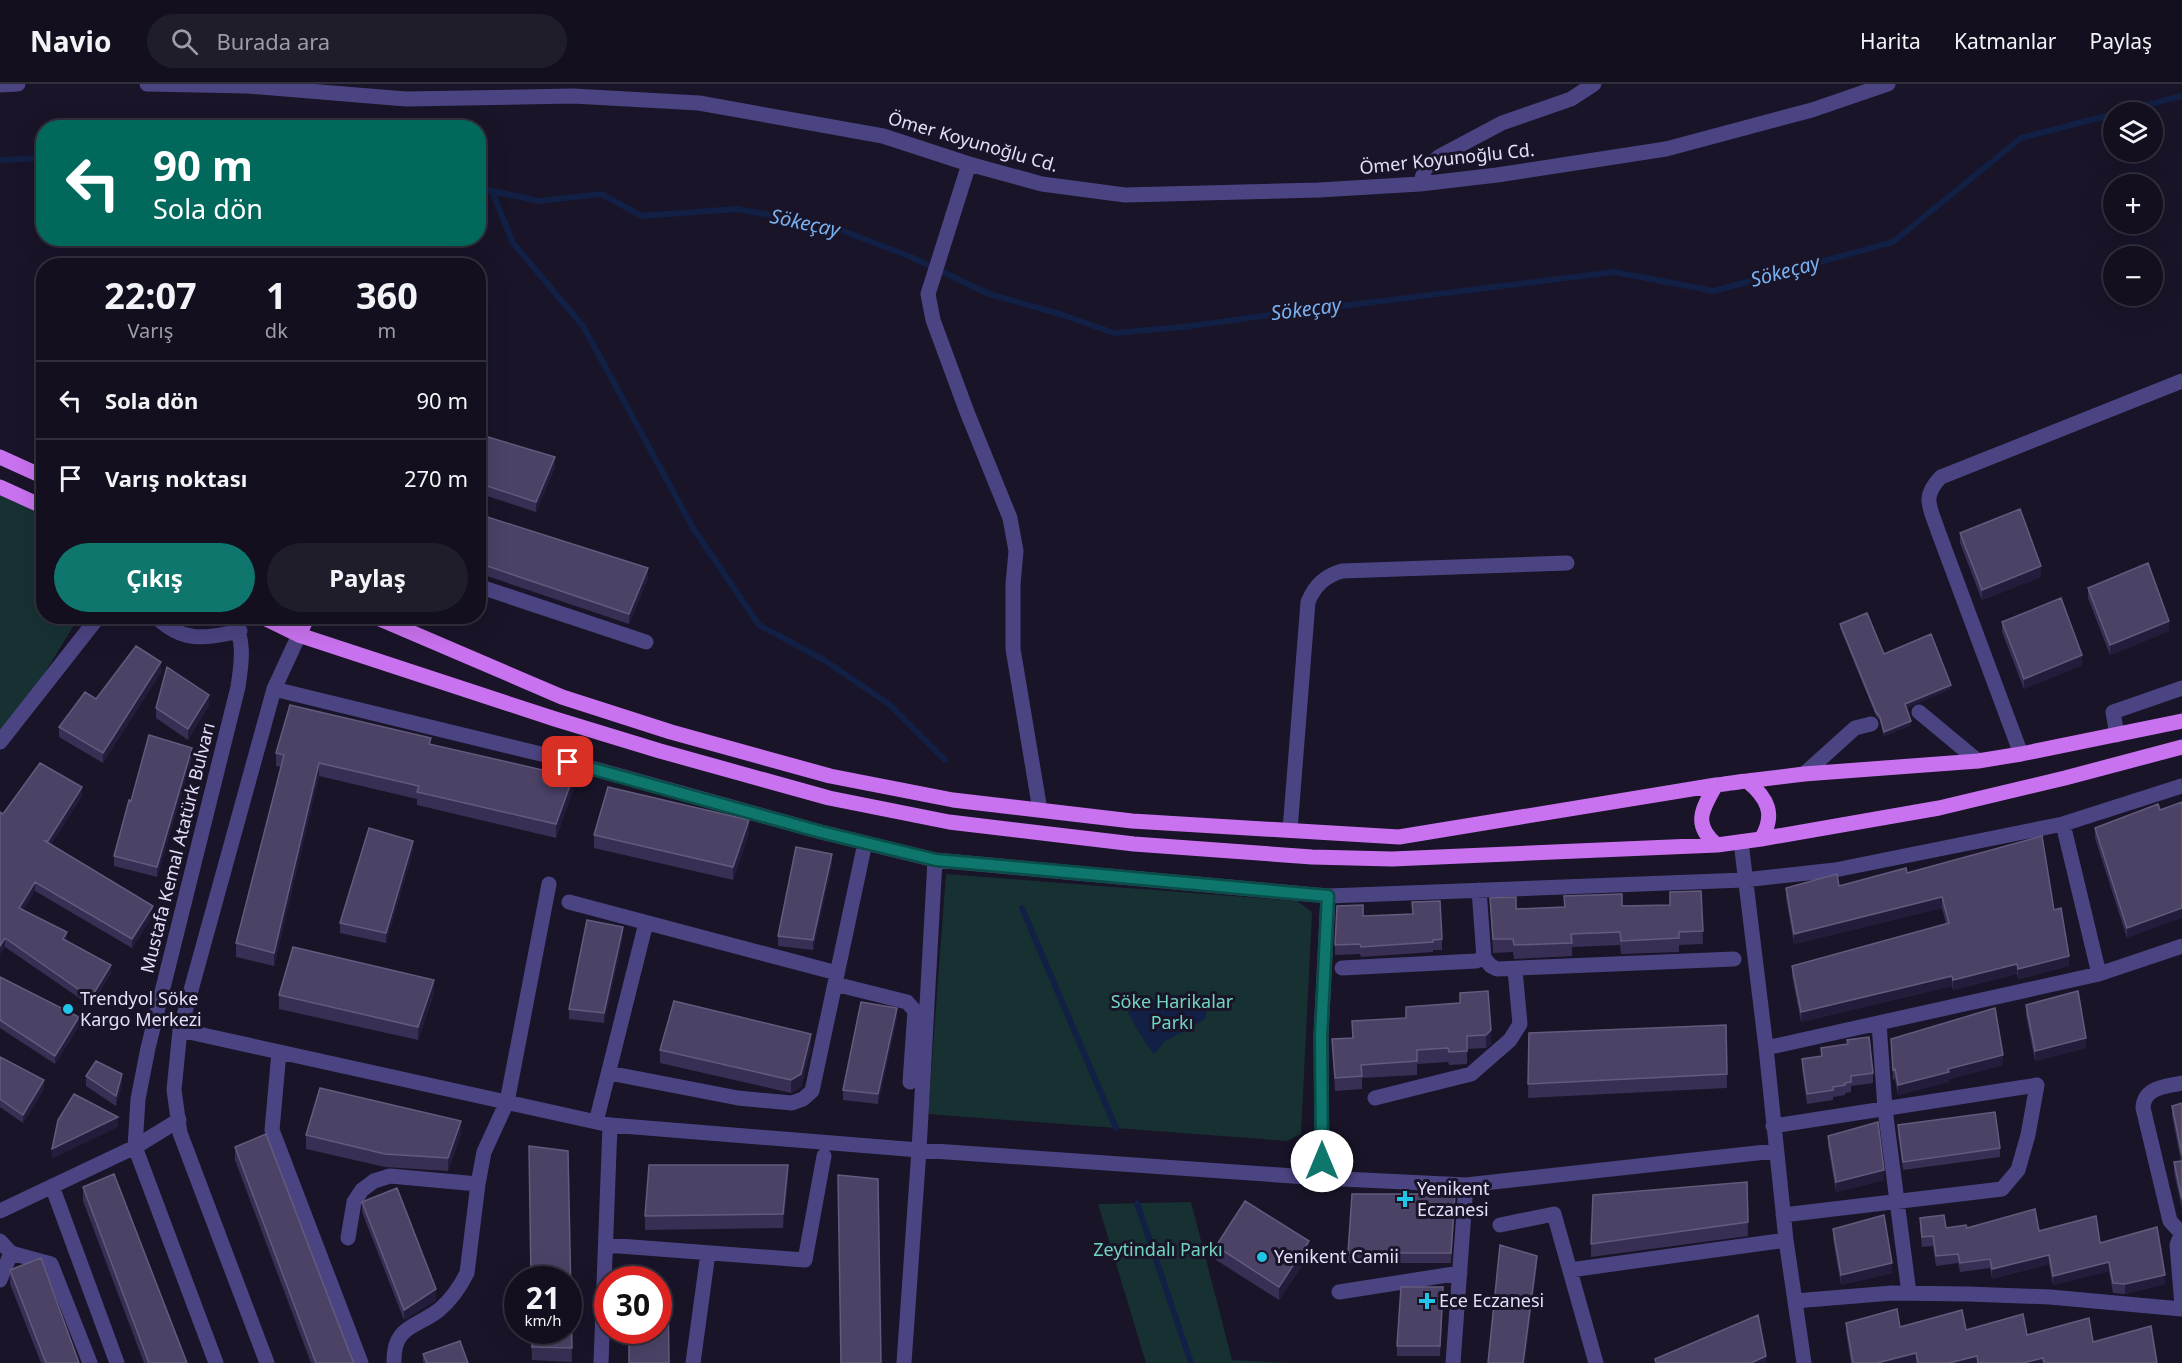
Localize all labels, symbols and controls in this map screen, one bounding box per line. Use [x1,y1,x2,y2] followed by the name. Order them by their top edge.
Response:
[147,14,567,68] search box
[30,22,111,60] text: Navio
[168,25,201,58] icon: search
[216,26,330,56] text: Burada ara
[1860,27,1921,55] text: Harita
[1954,27,2057,55] text: Katmanlar
[2090,27,2152,55] text: Paylaş
[2103,102,2163,306] map controls
[2103,102,2163,162] button: layers
[885,105,1061,177] street label: Ömer Koyunoğlu Cd.
[153,136,253,193] text: 90 m
[1358,137,1536,179] street label: Ömer Koyunoğlu Cd.
[54,144,132,222] icon: left
[2103,174,2163,234] button: +
[153,190,263,227] text: Sola dön
[768,202,844,243] water label: Sökeçay
[2103,246,2163,306] button: −
[1747,248,1824,293] water label: Sökeçay
[104,271,197,320] text: 22:07
[266,271,287,320] text: 1
[356,271,418,320] text: 360
[1269,291,1344,326] water label: Sökeçay
[128,317,173,344] text: Varış
[265,317,288,344] text: dk
[378,317,396,344] text: m
[54,384,87,417] icon: left
[105,385,198,415] text: Sola dön
[417,385,468,415] text: 90 m
[54,462,87,495] icon: arrive
[105,463,247,493] text: Varış noktası
[404,463,468,493] text: 270 m
[54,543,255,612] button: Çıkış
[267,543,468,612] button: Paylaş
[134,720,220,976] street label: Mustafa Kemal Atatürk Bulvarı
[542,736,593,787] pin
[551,745,584,778] icon: arrive
[80,986,202,1031] place label: Trendyol Söke Kargo Merkezi
[1111,989,1234,1034] park label: Söke Harikalar Parkı
[61,1002,75,1016] marker: Trendyol Söke Kargo Merkezi
[1290,1129,1354,1193] position arrow
[1417,1176,1490,1221] place label: Yenikent Eczanesi
[1398,1192,1412,1206] marker: Yenikent Eczanesi
[1093,1237,1223,1261] park label: Zeytindalı Parkı
[1274,1244,1399,1268] place label: Yenikent Camii
[1255,1250,1269,1264] marker: Yenikent Camii
[594,1266,672,1344] speed limit sign: 30
[526,1277,560,1318] text: 21
[1439,1288,1544,1312] place label: Ece Eczanesi
[1420,1294,1434,1308] marker: Ece Eczanesi
[525,1310,561,1330] text: km/h

